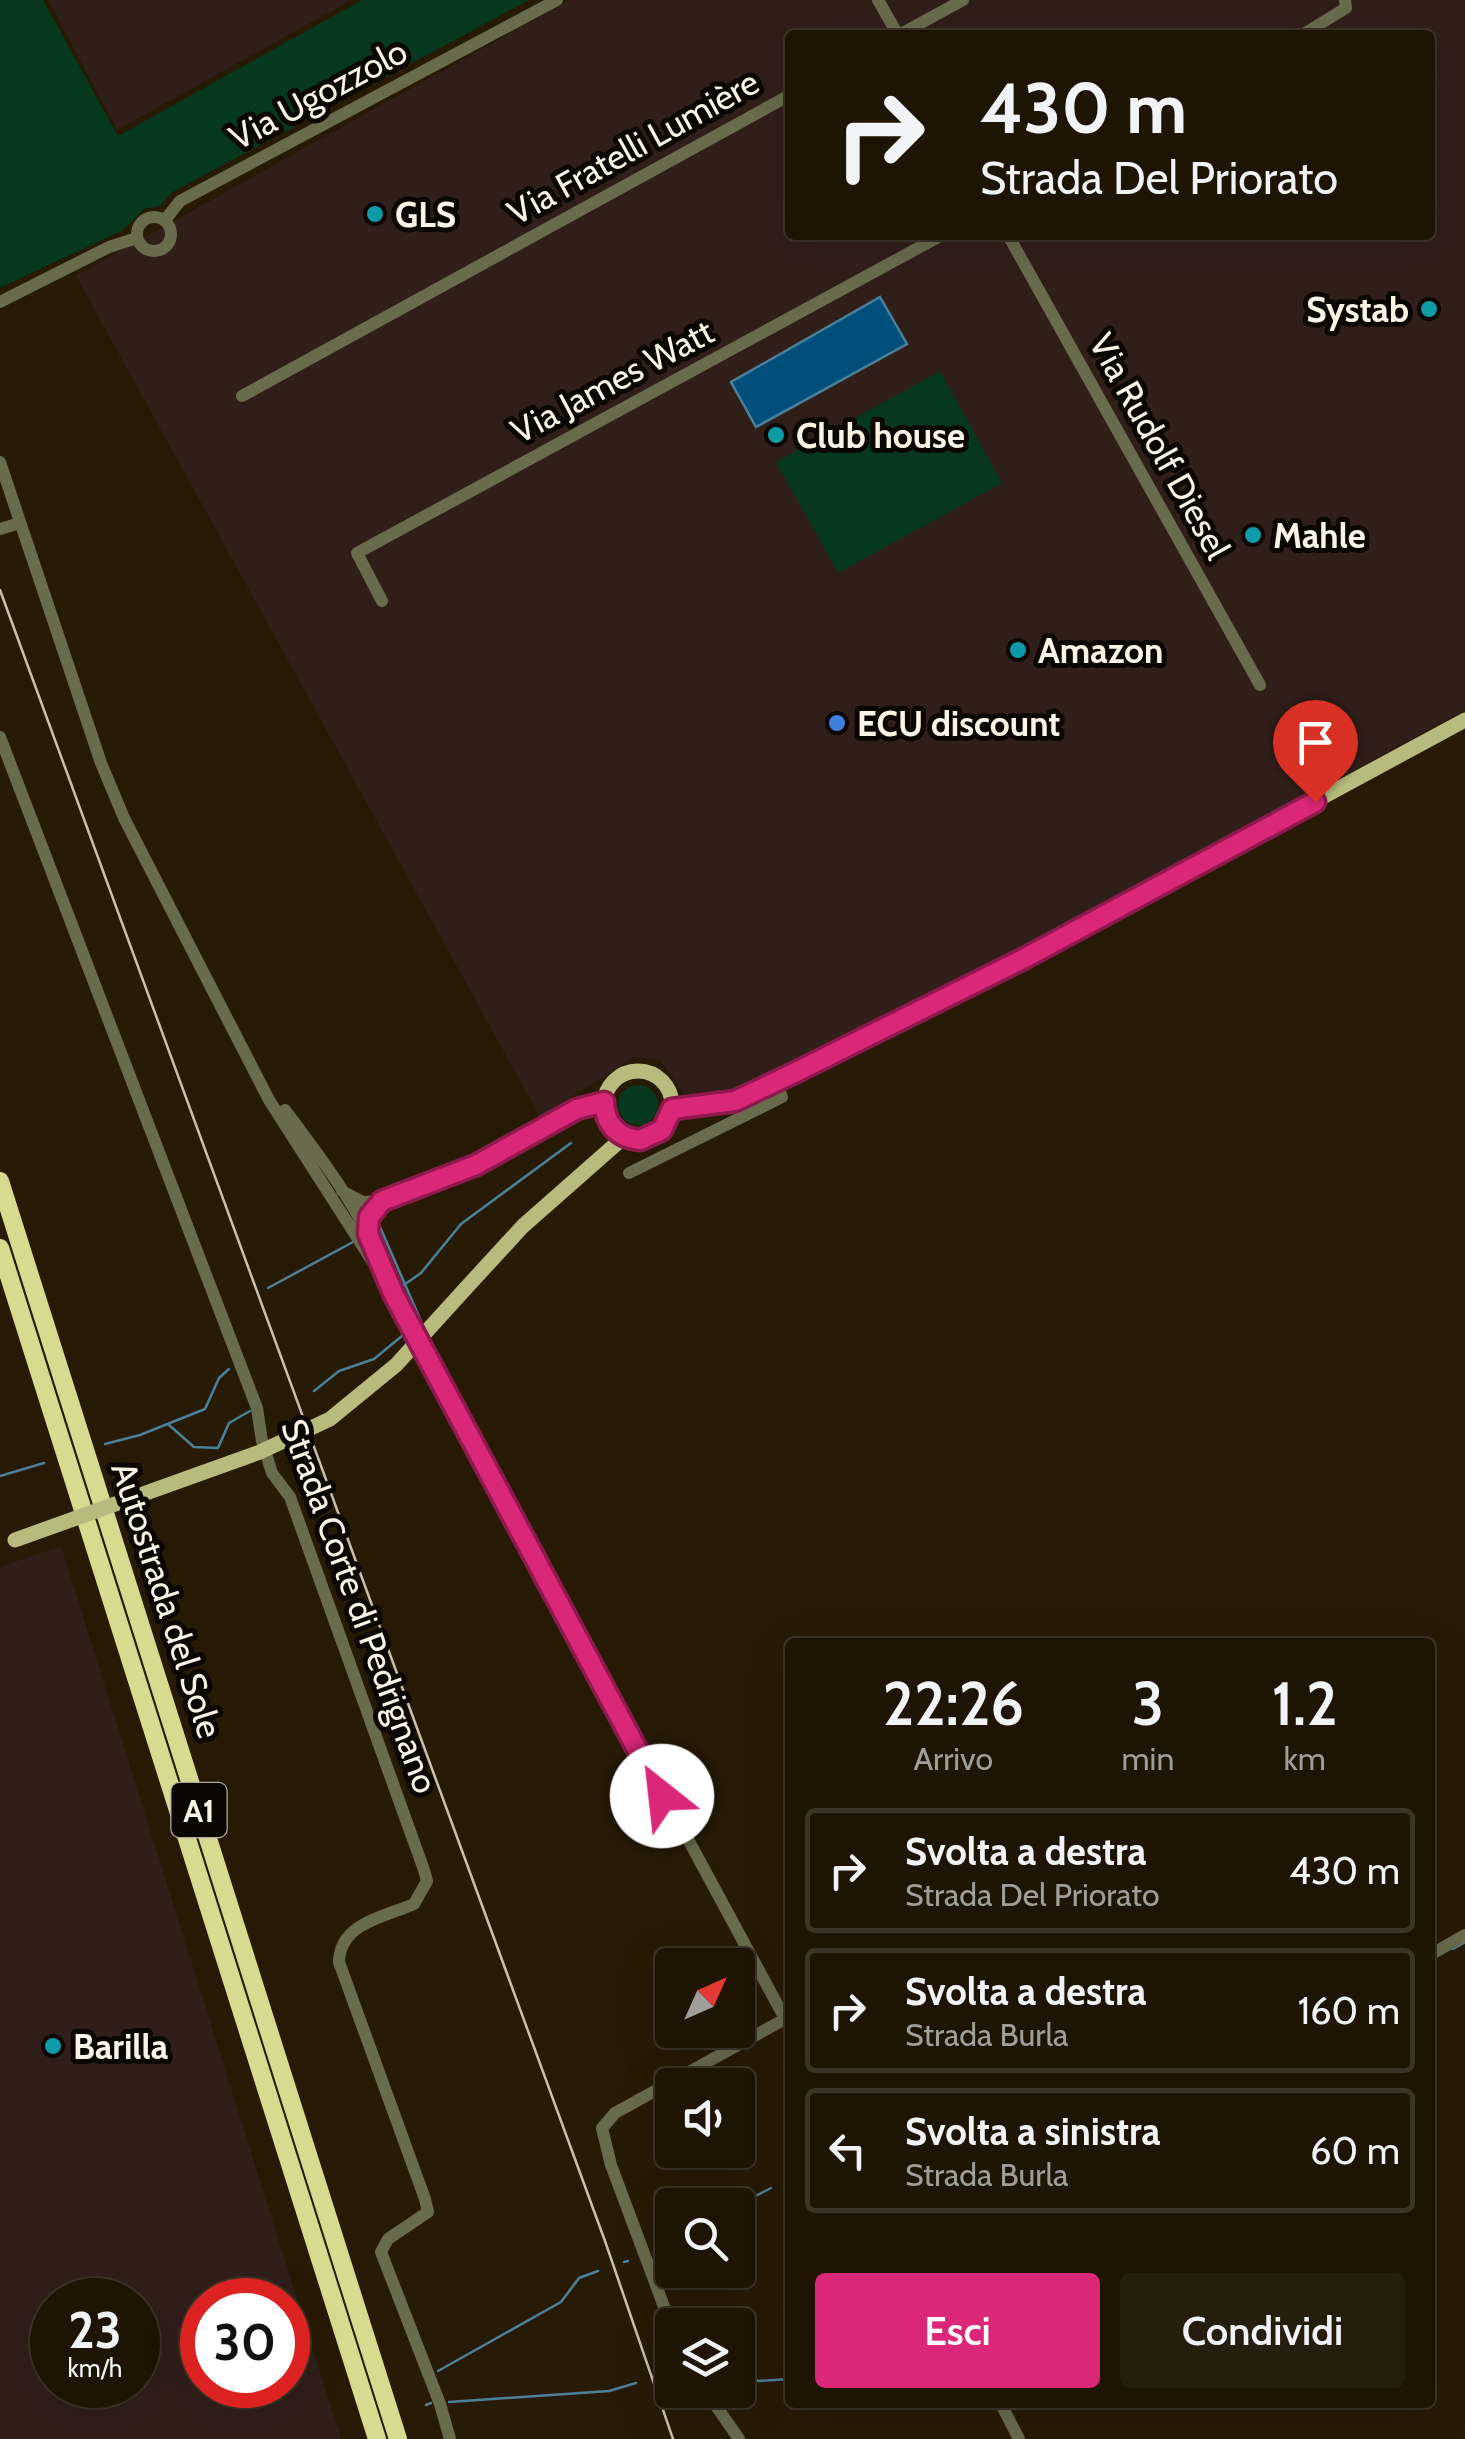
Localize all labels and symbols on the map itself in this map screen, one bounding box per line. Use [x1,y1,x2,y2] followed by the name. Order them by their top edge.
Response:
[222,29,414,159] street label: Via Ugozzolo
[500,60,766,234] street label: Via Fratelli Lumière
[395,193,456,236] place label: GLS
[364,203,386,225] marker: GLS
[1306,288,1409,331] place label: Systab
[1418,298,1440,320] marker: Systab
[503,310,721,452] street label: Via James Watt
[1080,326,1240,567] street label: Via Rudolf Diesel
[796,414,965,457] place label: Club house
[765,424,787,446] marker: Club house
[1273,514,1366,557] place label: Mahle
[1242,524,1264,546] marker: Mahle
[1038,629,1163,672] place label: Amazon
[1007,639,1029,661] marker: Amazon
[1273,700,1358,803] pin
[857,702,1060,745] place label: ECU discount
[826,712,848,734] marker: ECU discount
[272,1413,448,1799] street label: Strada Corte di Pedrignano
[102,1457,232,1743] street label: Autostrada del Sole
[610,1744,714,1848] position arrow
[172,1783,226,1837] road number: A1
[655,1948,755,2048] north arrow
[73,2025,169,2068] place label: Barilla
[42,2035,64,2057] marker: Barilla
[180,2278,310,2408] speed limit sign: 30

